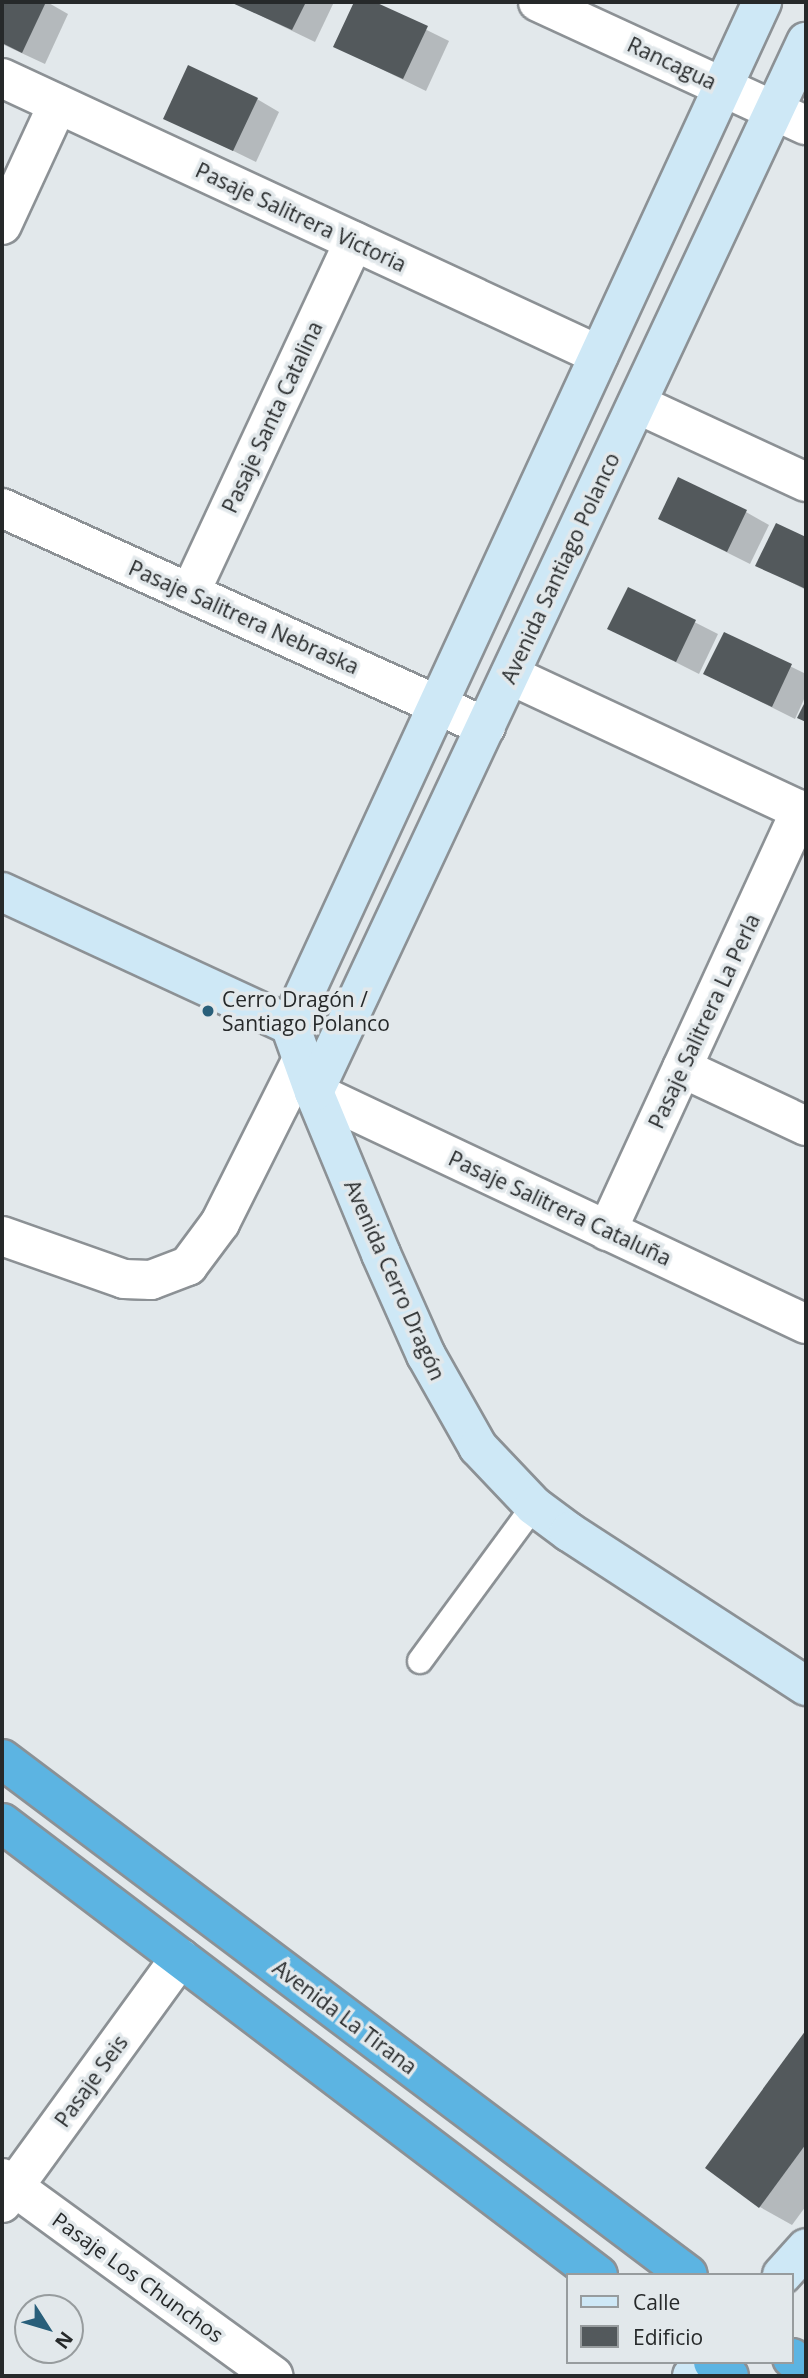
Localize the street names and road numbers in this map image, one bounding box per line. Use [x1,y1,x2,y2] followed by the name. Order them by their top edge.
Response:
[624,31,720,95] street label: Rancagua
[192,157,410,277] street label: Pasaje Salitrera Victoria
[217,317,327,517] street label: Pasaje Santa Catalina
[495,449,625,687] street label: Avenida Santiago Polanco
[125,555,363,679] street label: Pasaje Salitrera Nebraska
[643,910,765,1132] street label: Pasaje Salitrera La Perla
[445,1145,675,1271] street label: Pasaje Salitrera Cataluña
[339,1176,451,1384] street label: Avenida Cerro Dragón
[268,1955,422,2079] street label: Avenida La Tirana
[49,2030,133,2132] street label: Pasaje Seis
[48,2207,228,2347] street label: Pasaje Los Chunchos

